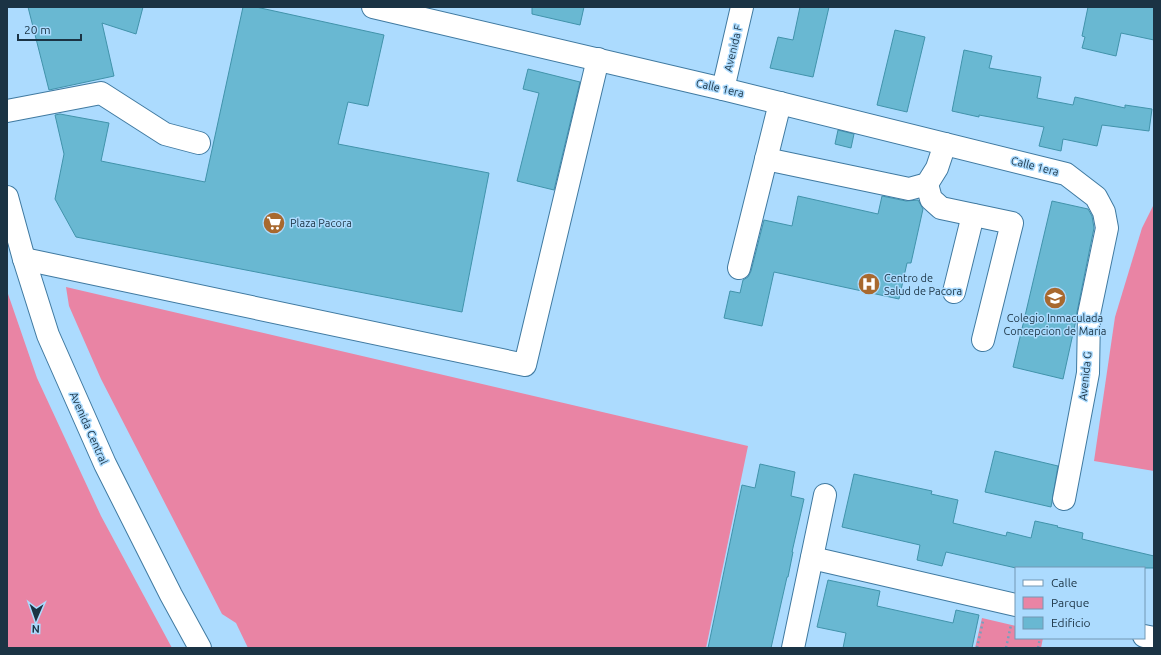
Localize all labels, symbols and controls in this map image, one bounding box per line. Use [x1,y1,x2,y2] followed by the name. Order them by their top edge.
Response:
[18,16,81,42] scale bar
[24,23,51,36] text: 20 m
[722,23,744,73] street label: Avenida F
[695,77,745,99] street label: Calle 1era
[1010,154,1060,178] street label: Calle 1era
[261,210,287,236] supermarket icon: Plaza Pacora
[290,217,352,229] place label: Plaza Pacora
[856,271,882,297] hospital icon: Centro de Salud de Pacora
[884,272,962,297] place label: Centro de Salud de Pacora
[1042,285,1068,311] school or university icon: Colegio Inmaculada Concepcion de Maria
[1004,312,1106,337] place label: Colegio Inmaculada Concepcion de Maria
[1076,351,1094,401] street label: Avenida G
[68,390,110,466] street label: Avenida Central
[1015,567,1145,639] legend
[1051,576,1077,589] text: Calle
[1051,596,1089,609] text: Parque
[16,599,56,639] north arrow
[1051,616,1091,629] text: Edificio
[31,623,40,635] text: N

